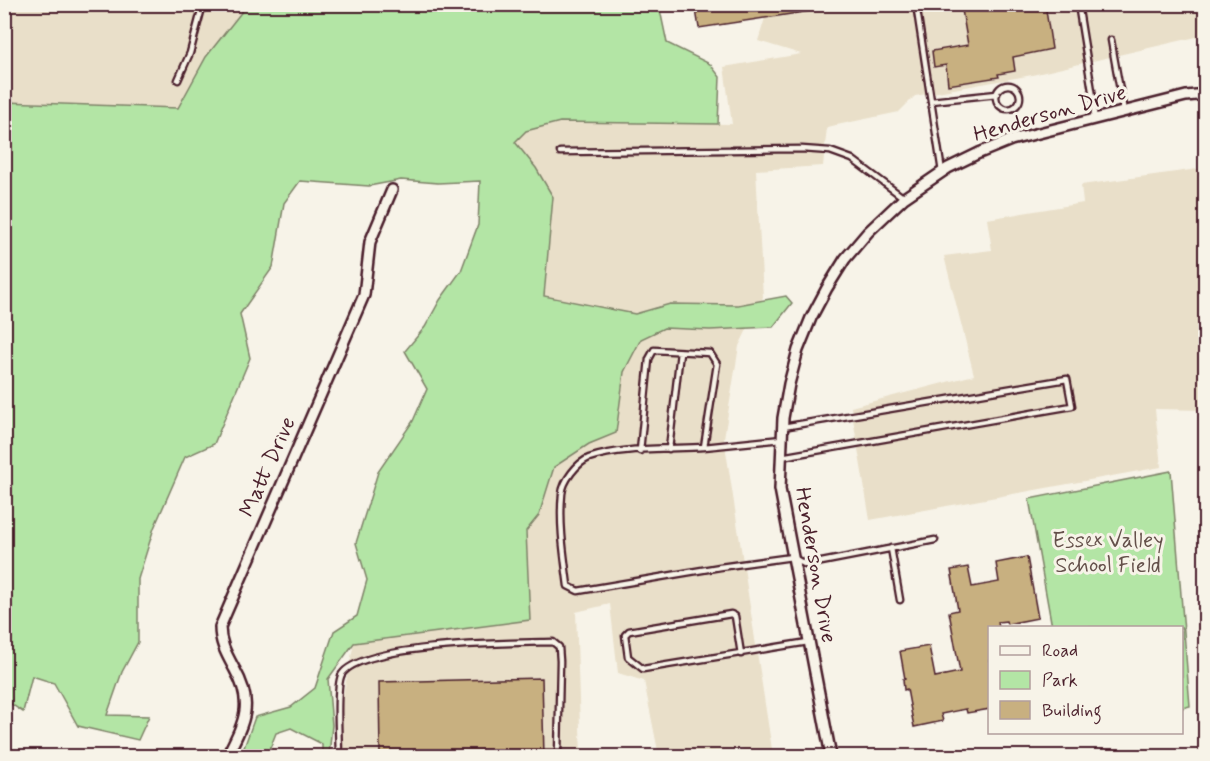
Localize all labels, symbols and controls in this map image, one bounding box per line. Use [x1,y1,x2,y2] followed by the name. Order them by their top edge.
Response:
[970,79,1130,149] street label: Henderson Drive
[234,413,302,521] street label: Matt Drive
[788,485,842,645] street label: Henderson Drive
[1052,527,1164,580] park label: Essex Valley School Field
[988,626,1183,734] legend
[1042,639,1078,663] text: Road
[1042,669,1078,693] text: Park
[1042,699,1102,725] text: Building

